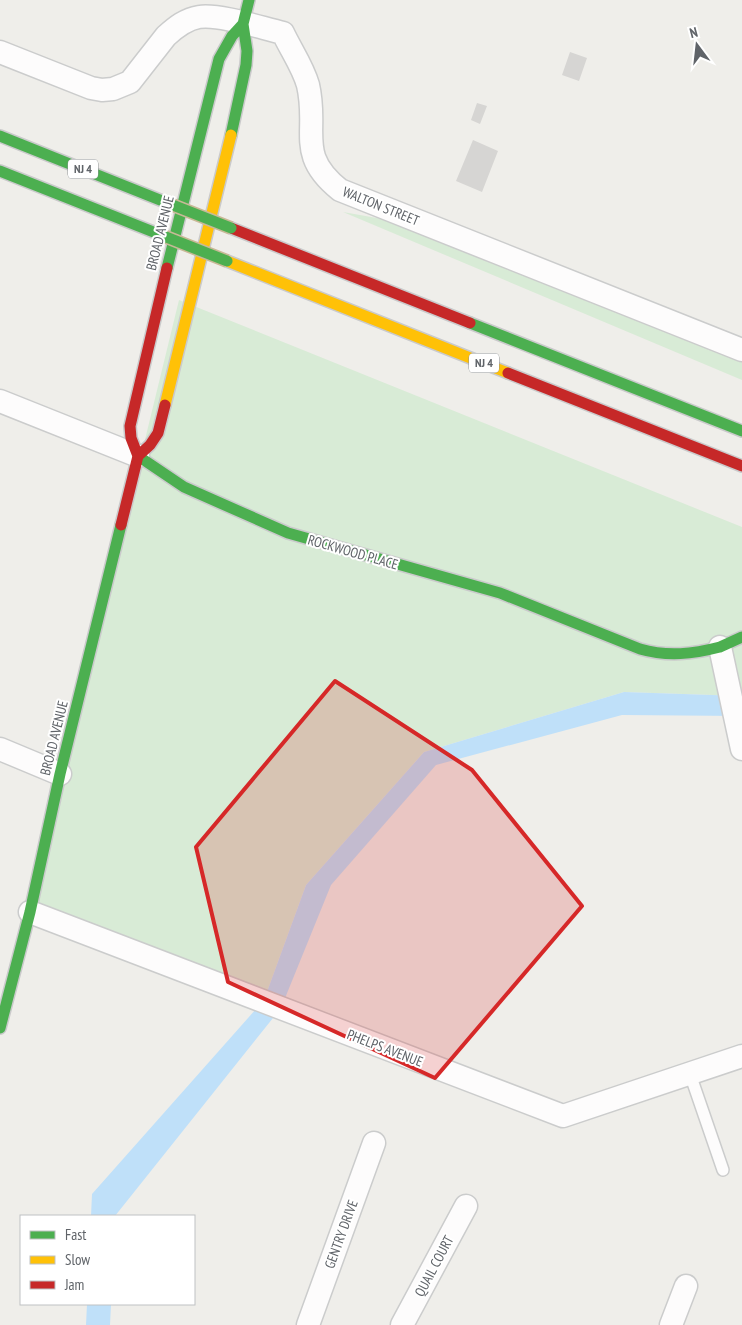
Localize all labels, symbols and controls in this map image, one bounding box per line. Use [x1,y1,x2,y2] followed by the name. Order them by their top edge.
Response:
[672,20,722,70] north arrow
[688,23,700,42] text: N
[68,160,98,178] road number: NJ 4
[340,182,423,230] street label: WALTON STREET
[142,194,178,272] street label: BROAD AVENUE
[469,353,499,372] road number: NJ 4
[306,531,400,573] street label: ROCKWOOD PLACE
[36,699,72,777] street label: BROAD AVENUE
[344,1025,426,1071] street label: PHELPS AVENUE
[320,1197,362,1271] street label: GENTRY DRIVE
[20,1215,195,1305] legend
[65,1225,86,1244] text: Fast
[410,1232,458,1300] street label: QUAIL COURT
[65,1250,90,1269] text: Slow
[64,1275,84,1294] text: Jam

